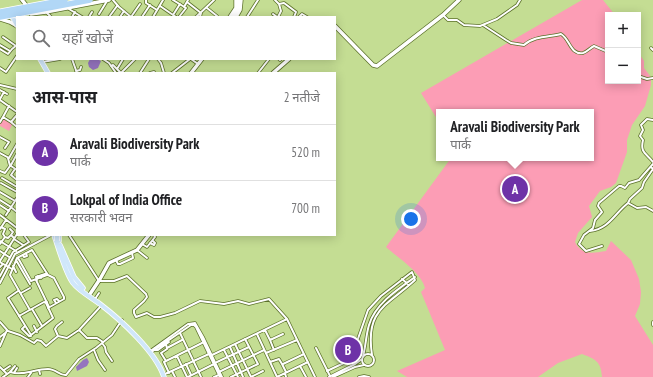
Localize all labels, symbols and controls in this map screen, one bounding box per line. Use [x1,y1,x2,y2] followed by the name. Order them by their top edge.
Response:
[605,12,641,84] map controls
[605,12,641,48] button: +
[16,16,336,60] search box
[30,27,52,49] icon: search
[62,28,113,47] text: यहाँ खोजें
[605,48,641,84] button: −
[32,86,97,108] text: आस-पास
[284,89,320,106] text: 2 नतीजे
[436,109,594,161] popup
[450,117,580,136] text: Aravali Biodiversity Park
[70,134,199,153] text: Aravali Biodiversity Park
[450,136,471,153] text: पार्क
[42,144,48,161] text: A
[291,144,320,161] text: 520 m
[70,153,91,170] text: पार्क
[502,174,528,204] pin: A
[70,190,182,209] text: Lokpal of India Office
[42,200,48,217] text: B
[291,200,320,217] text: 700 m
[70,209,132,226] text: सरकारी भवन
[401,209,421,229] your location
[335,335,361,365] pin: B

